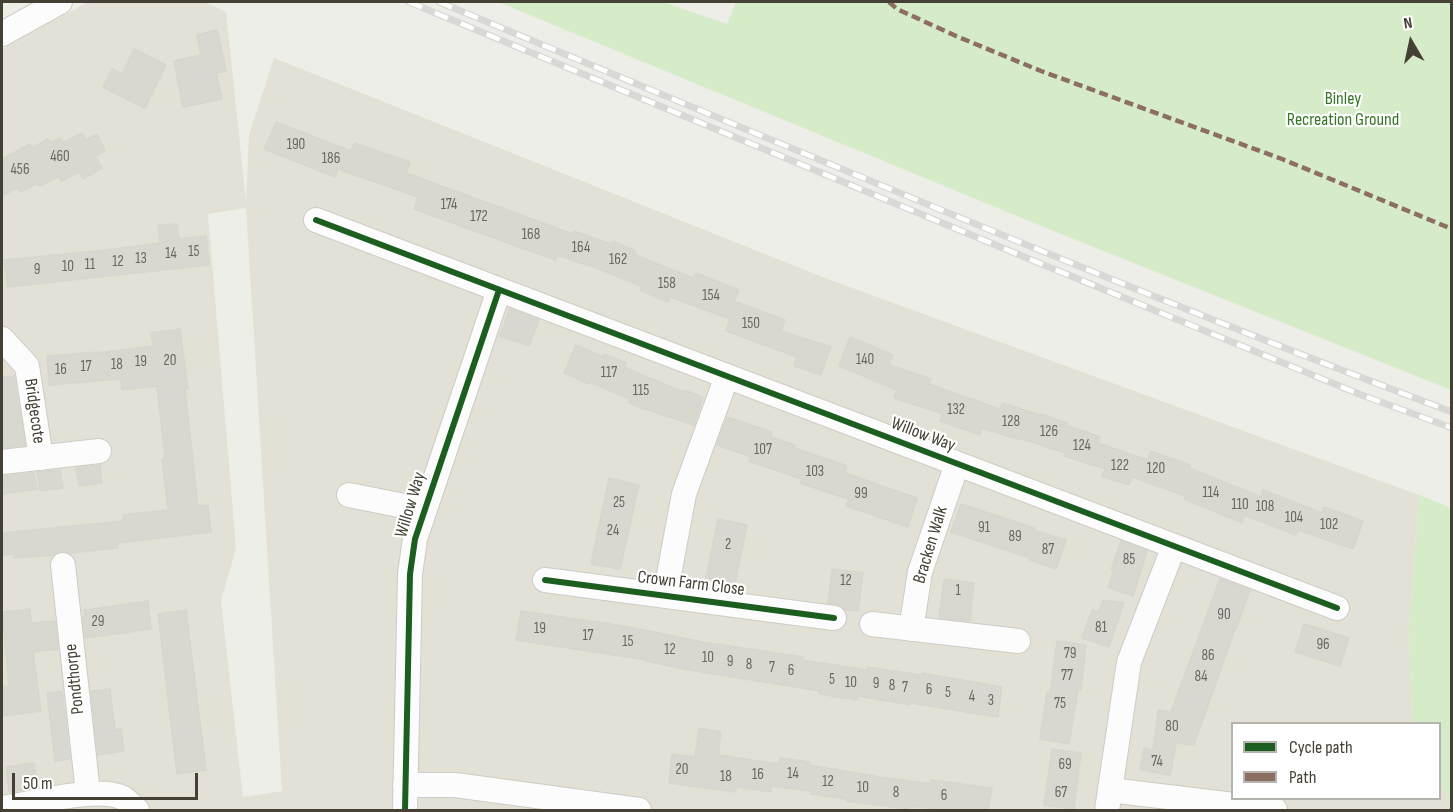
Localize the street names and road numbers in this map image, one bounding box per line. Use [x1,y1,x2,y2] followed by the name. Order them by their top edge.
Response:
[19,377,49,445] street label: Bridgecote
[888,413,958,457] street label: Willow Way
[391,470,431,540] street label: Willow Way
[909,504,953,586] street label: Bracken Walk
[636,567,746,601] street label: Crown Farm Close
[61,643,89,715] street label: Pondthorpe

